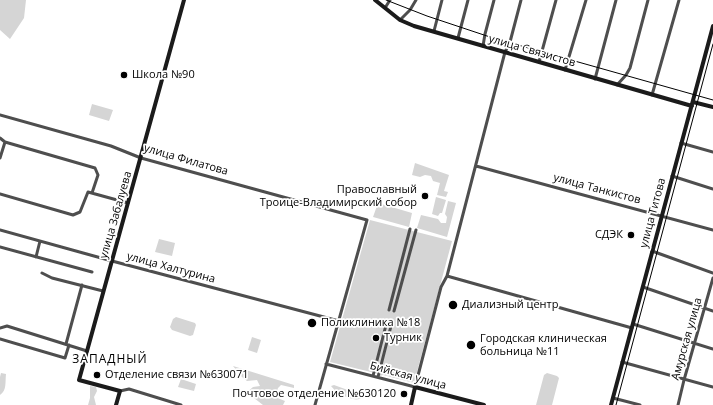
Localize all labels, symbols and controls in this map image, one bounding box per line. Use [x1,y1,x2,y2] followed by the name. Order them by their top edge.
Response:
[487,32,577,70] street label: улица Связистов
[132,68,195,82] place label: Школа №90
[119,70,129,80] marker: Школа №90
[142,142,230,178] street label: улица Филатова
[97,170,135,260] street label: улица Забалуева
[552,171,642,207] street label: улица Танкистов
[637,177,669,249] street label: улица Титова
[260,183,417,209] place label: Православный Троице-Владимирский собор
[420,191,430,201] marker: Православный Троице-Владимирский собор
[595,228,623,242] place label: СДЭК
[626,230,636,240] marker: СДЭК
[125,250,217,286] street label: улица Халтурина
[669,296,705,382] street label: Амурская улица
[462,298,558,312] place label: Диализный центр
[447,299,459,311] marker: Диализный центр
[321,316,420,330] place label: Поликлиника №18
[306,317,318,329] marker: Поликлиника №18
[384,331,422,345] place label: Турник
[480,332,607,358] place label: Городская клиническая больница №11
[371,333,381,343] marker: Турник
[465,339,477,351] marker: Городская клиническая больница №11
[72,353,148,367] district label: ЗАПАДНЫЙ
[368,359,448,393] street label: Бийская улица
[105,368,248,382] place label: Отделение связи №630071
[92,370,102,380] marker: Отделение связи №630071
[232,387,396,401] place label: Почтовое отделение №630120
[399,389,409,399] marker: Почтовое отделение №630120

